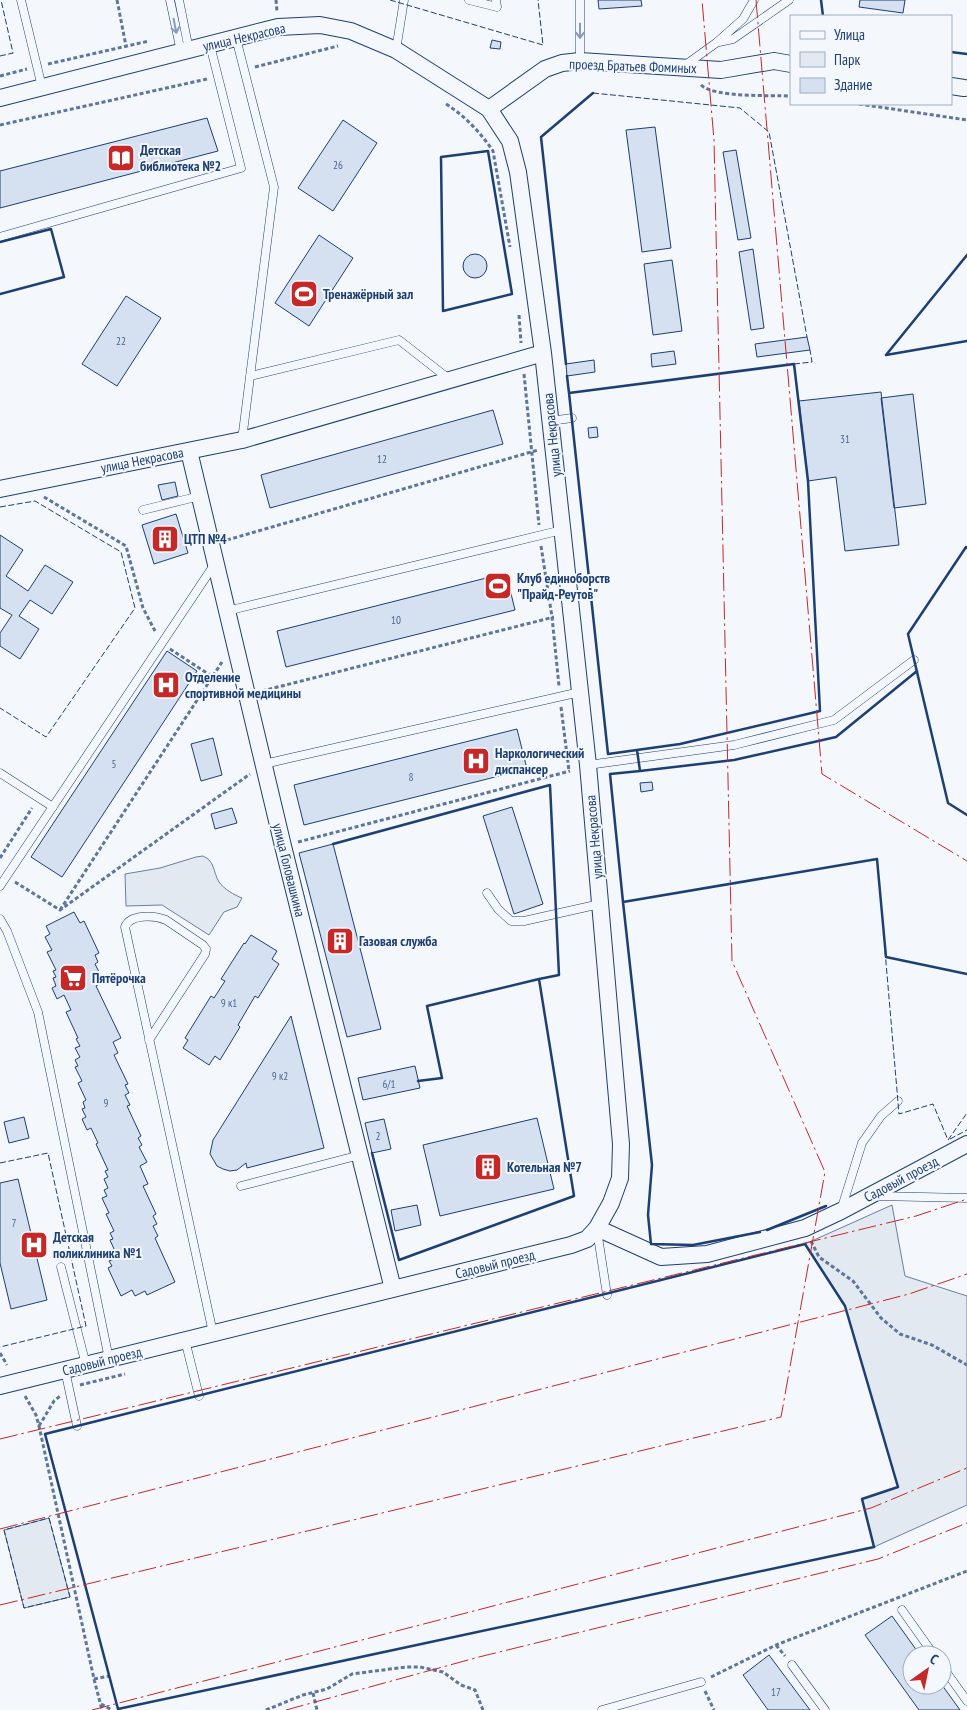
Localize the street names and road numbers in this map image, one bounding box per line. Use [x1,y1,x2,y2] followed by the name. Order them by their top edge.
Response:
[201,19,287,55] street label: улица Некрасова
[569,55,697,77] street label: проезд Братьев Фоминых
[539,392,565,478] street label: улица Некрасова
[99,443,185,477] street label: улица Некрасова
[581,794,607,880] street label: улица Некрасова
[269,821,309,919] street label: улица Головашкина
[861,1152,941,1206] street label: Садовый проезд
[453,1245,537,1283] street label: Садовый проезд
[60,1342,144,1380] street label: Садовый проезд

